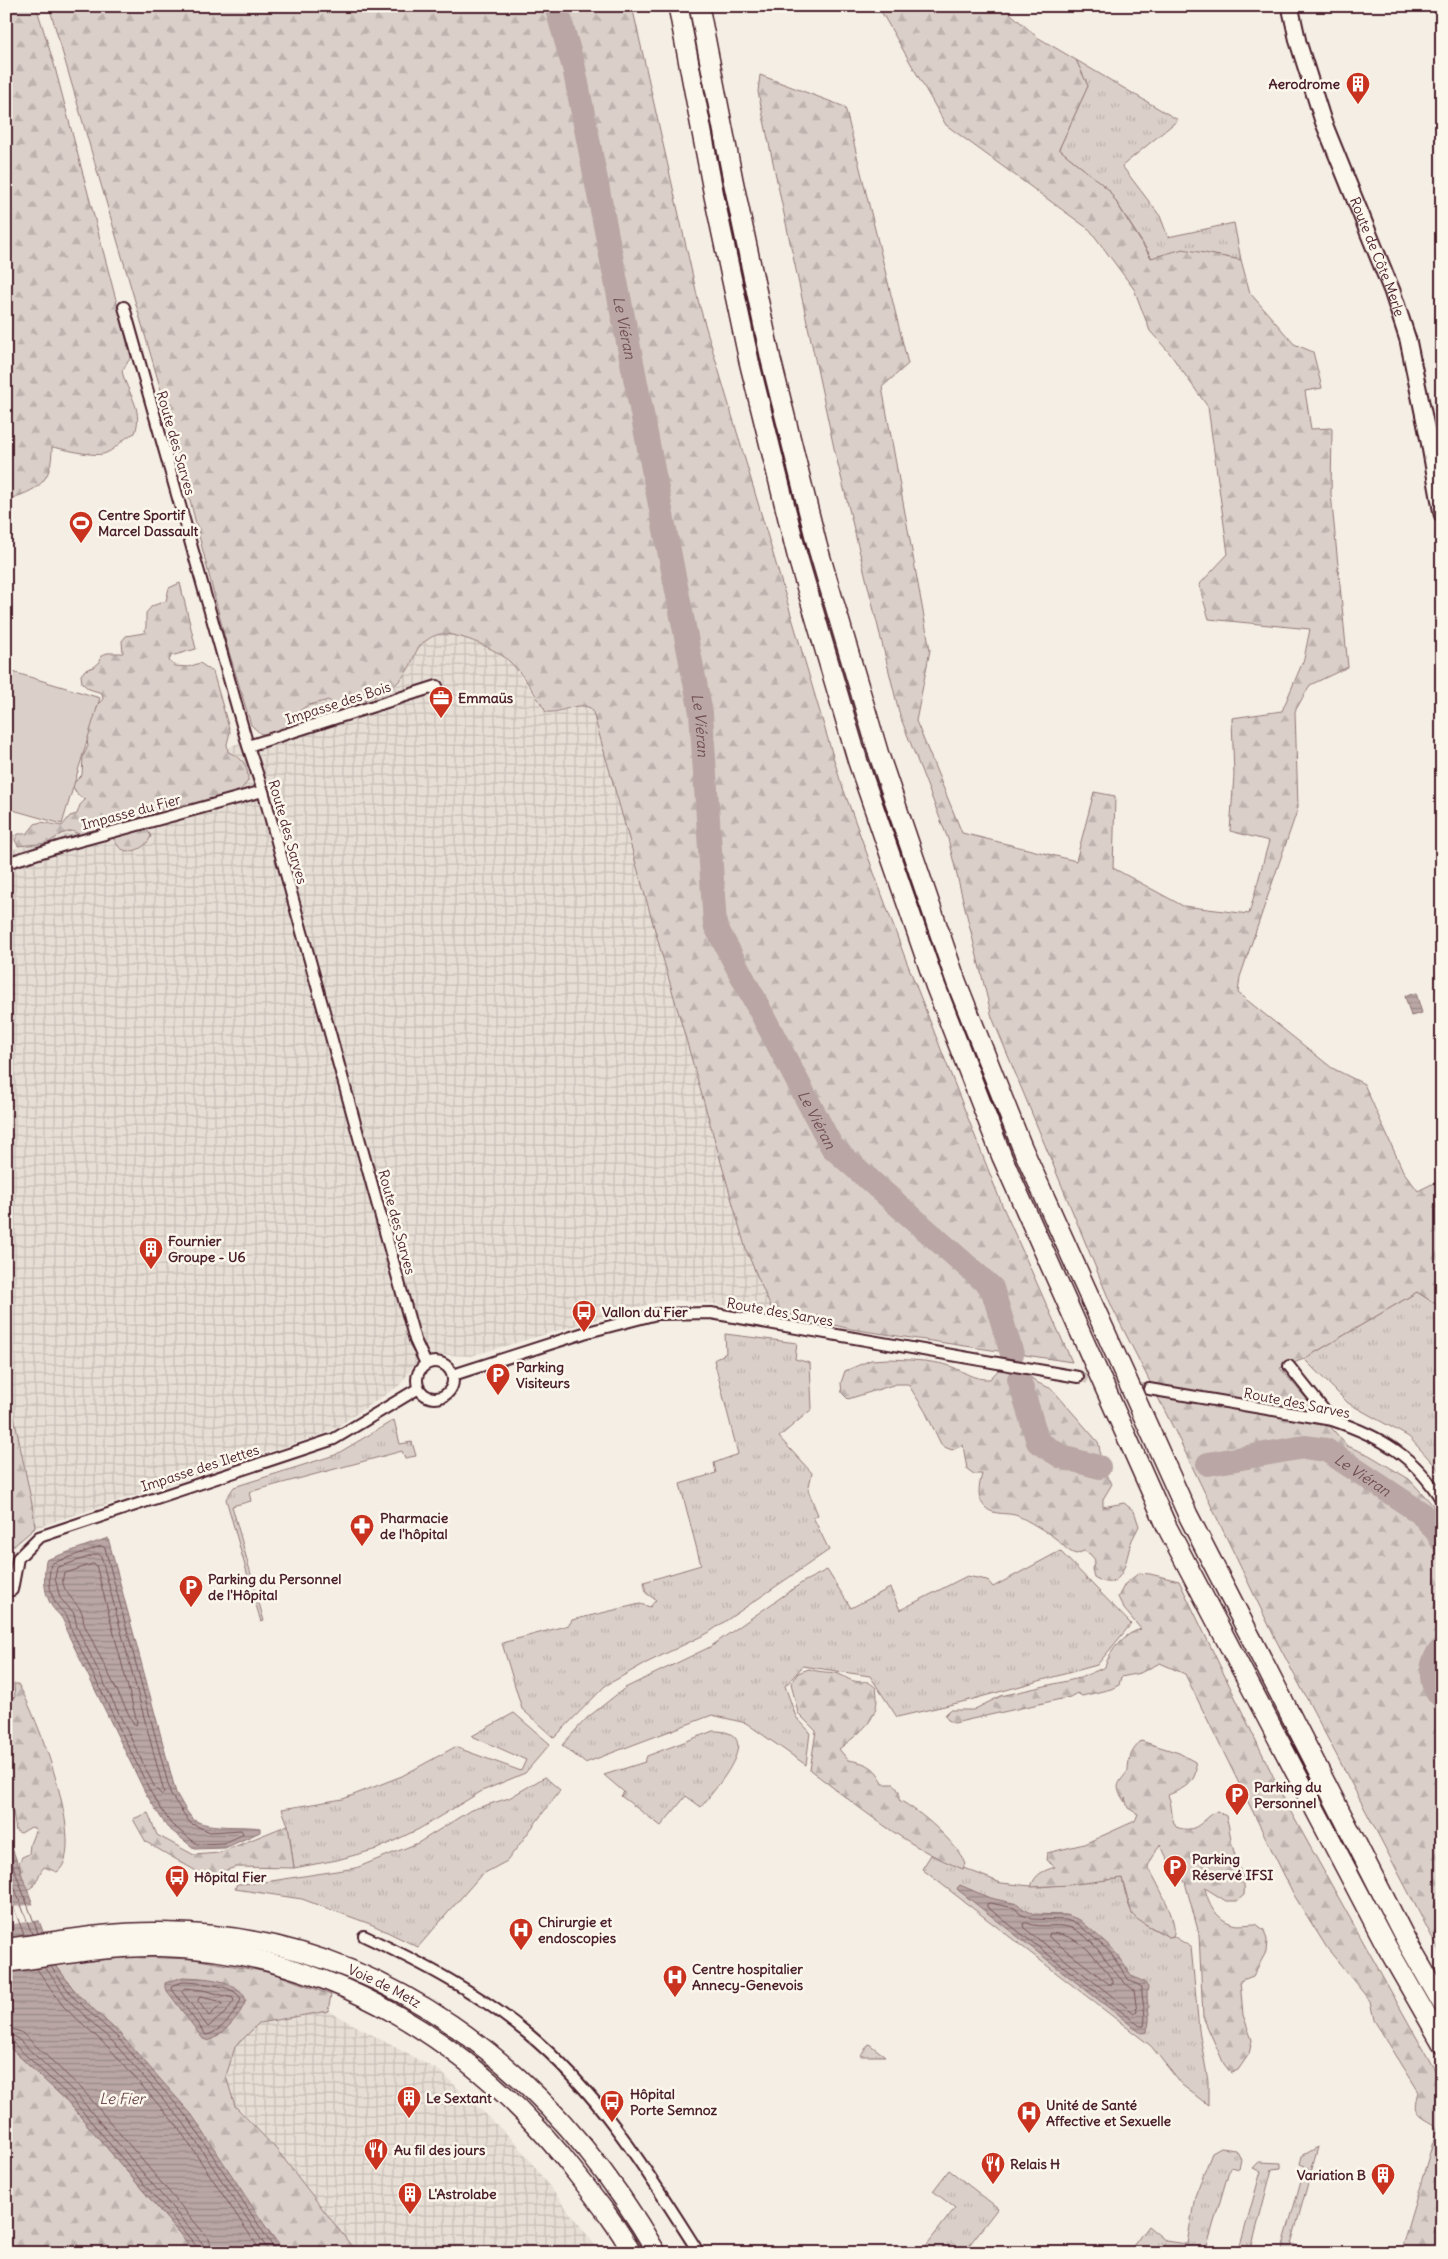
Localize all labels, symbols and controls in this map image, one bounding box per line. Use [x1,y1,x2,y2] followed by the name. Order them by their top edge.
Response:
[1345,71,1371,105] building icon: Aerodrome
[1269,75,1340,93] place label: Aerodrome
[1346,194,1409,319] street label: Route de Côte Merle
[610,294,641,361] water label: Le Viéran
[152,389,200,497] street label: Route des Sarves
[98,506,199,540] place label: Centre Sportif Marcel Dassault
[68,510,94,544] sports icon: Centre Sportif Marcel Dassault
[283,677,393,729] street label: Impasse des Bois
[428,685,454,719] office icon: Emmaüs
[458,689,514,707] place label: Emmaüs
[688,692,713,758] water label: Le Viéran
[264,778,312,886] street label: Route des Sarves
[79,790,183,834] street label: Impasse du Fier
[794,1087,841,1152] water label: Le Viéran
[374,1168,420,1276] street label: Route des Sarves
[168,1232,246,1266] place label: Fournier Groupe - U6
[138,1236,164,1270] building icon: Fournier Groupe - U6
[725,1294,835,1330] street label: Route des Sarves
[571,1299,597,1333] bus stop icon: Vallon du Fier
[602,1303,688,1321] place label: Vallon du Fier
[516,1358,570,1392] place label: Parking Visiteurs
[485,1362,511,1396] parking icon: Parking Visiteurs
[1242,1384,1352,1422] street label: Route des Sarves
[139,1440,261,1496] street label: Impasse des Ilettes
[1331,1449,1395,1500] water label: Le Viéran
[380,1509,449,1543] place label: Pharmacie de l'hôpital
[349,1513,375,1547] pharmacy icon: Pharmacie de l'hôpital
[208,1570,341,1604] place label: Parking du Personnel de l'Hôpital
[178,1574,204,1608] parking icon: Parking du Personnel de l'Hôpital
[1254,1778,1322,1812] place label: Parking du Personnel
[1224,1782,1250,1816] parking icon: Parking du Personnel
[1192,1850,1273,1884] place label: Parking Réservé IFSI
[1162,1854,1188,1888] parking icon: Parking Réservé IFSI
[164,1864,190,1898] bus stop icon: Hôpital Fier
[194,1868,267,1886] place label: Hôpital Fier
[538,1913,617,1947] place label: Chirurgie et endoscopies
[508,1917,534,1951] hospital icon: Chirurgie et endoscopies
[345,1960,424,2012] street label: Voie de Metz
[692,1960,804,1994] place label: Centre hospitalier Annecy-Genevois
[662,1964,688,1998] hospital icon: Centre hospitalier Annecy-Genevois
[396,2085,422,2119] building icon: Le Sextant
[630,2085,718,2119] place label: Hôpital Porte Semnoz
[99,2089,147,2108] water label: Le Fier
[426,2089,492,2107] place label: Le Sextant
[599,2089,625,2123] bus stop icon: Hôpital Porte Semnoz
[1046,2096,1172,2130] place label: Unité de Santé Affective et Sexuelle
[1016,2100,1042,2134] hospital icon: Unité de Santé Affective et Sexuelle
[363,2137,389,2171] restaurant icon: Au fil des jours
[394,2141,486,2159] place label: Au fil des jours
[980,2151,1006,2185] restaurant icon: Relais H
[1010,2155,1060,2173] place label: Relais H
[1370,2162,1396,2196] building icon: Variation B
[1297,2166,1366,2184] place label: Variation B
[397,2181,423,2215] building icon: L'Astrolabe
[428,2185,497,2203] place label: L'Astrolabe

